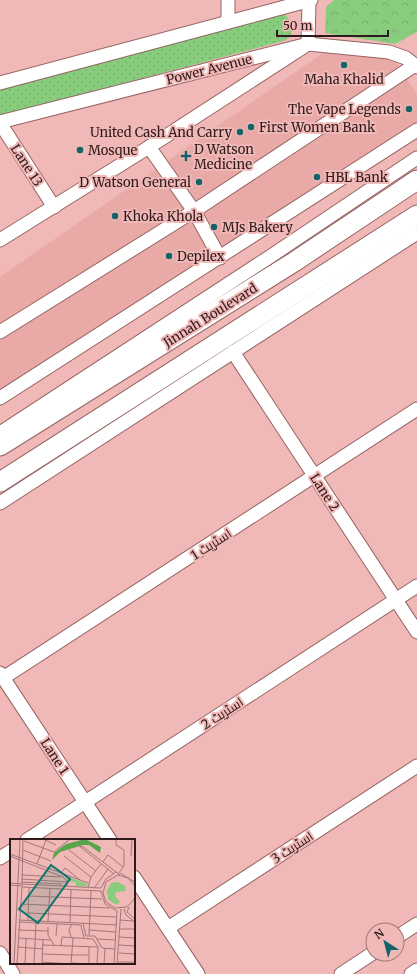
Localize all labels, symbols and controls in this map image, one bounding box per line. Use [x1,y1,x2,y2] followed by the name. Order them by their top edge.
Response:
[277,12,388,38] scale bar
[283,18,312,33] text: 50 m
[164,51,254,88] street label: Power Avenue
[339,60,349,70] marker: Maha Khalid
[304,71,384,88] place label: Maha Khalid
[288,101,401,118] place label: The Vape Legends
[404,104,414,114] marker: The Vape Legends
[259,119,376,136] place label: First Women Bank
[246,122,256,132] marker: First Women Bank
[90,124,232,141] place label: United Cash And Carry
[235,127,245,137] marker: United Cash And Carry
[7,141,46,190] street label: Lane 13
[194,141,254,173] place label: D Watson Medicine
[88,142,138,159] place label: Mosque
[75,145,85,155] marker: Mosque
[181,151,191,161] marker: D Watson Medicine
[325,169,389,186] place label: HBL Bank
[312,172,322,182] marker: HBL Bank
[79,174,191,191] place label: D Watson General
[194,177,204,187] marker: D Watson General
[123,208,203,225] place label: Khoka Khola
[110,211,120,221] marker: Khoka Khola
[222,219,293,236] place label: MJs Bakery
[209,222,219,232] marker: MJs Bakery
[177,248,225,265] place label: Depilex
[164,251,174,261] marker: Depilex
[159,280,261,352] street label: Jinnah Boulevard
[306,470,343,515] street label: Lane 2
[188,525,235,564] street label: اسٹریٹ 1
[198,694,247,733] street label: اسٹریٹ 2
[37,735,73,778] street label: Lane 1
[268,828,316,867] street label: اسٹریٹ 3
[10,839,135,964] inset map
[365,922,405,962] north arrow
[371,926,387,942] text: N

